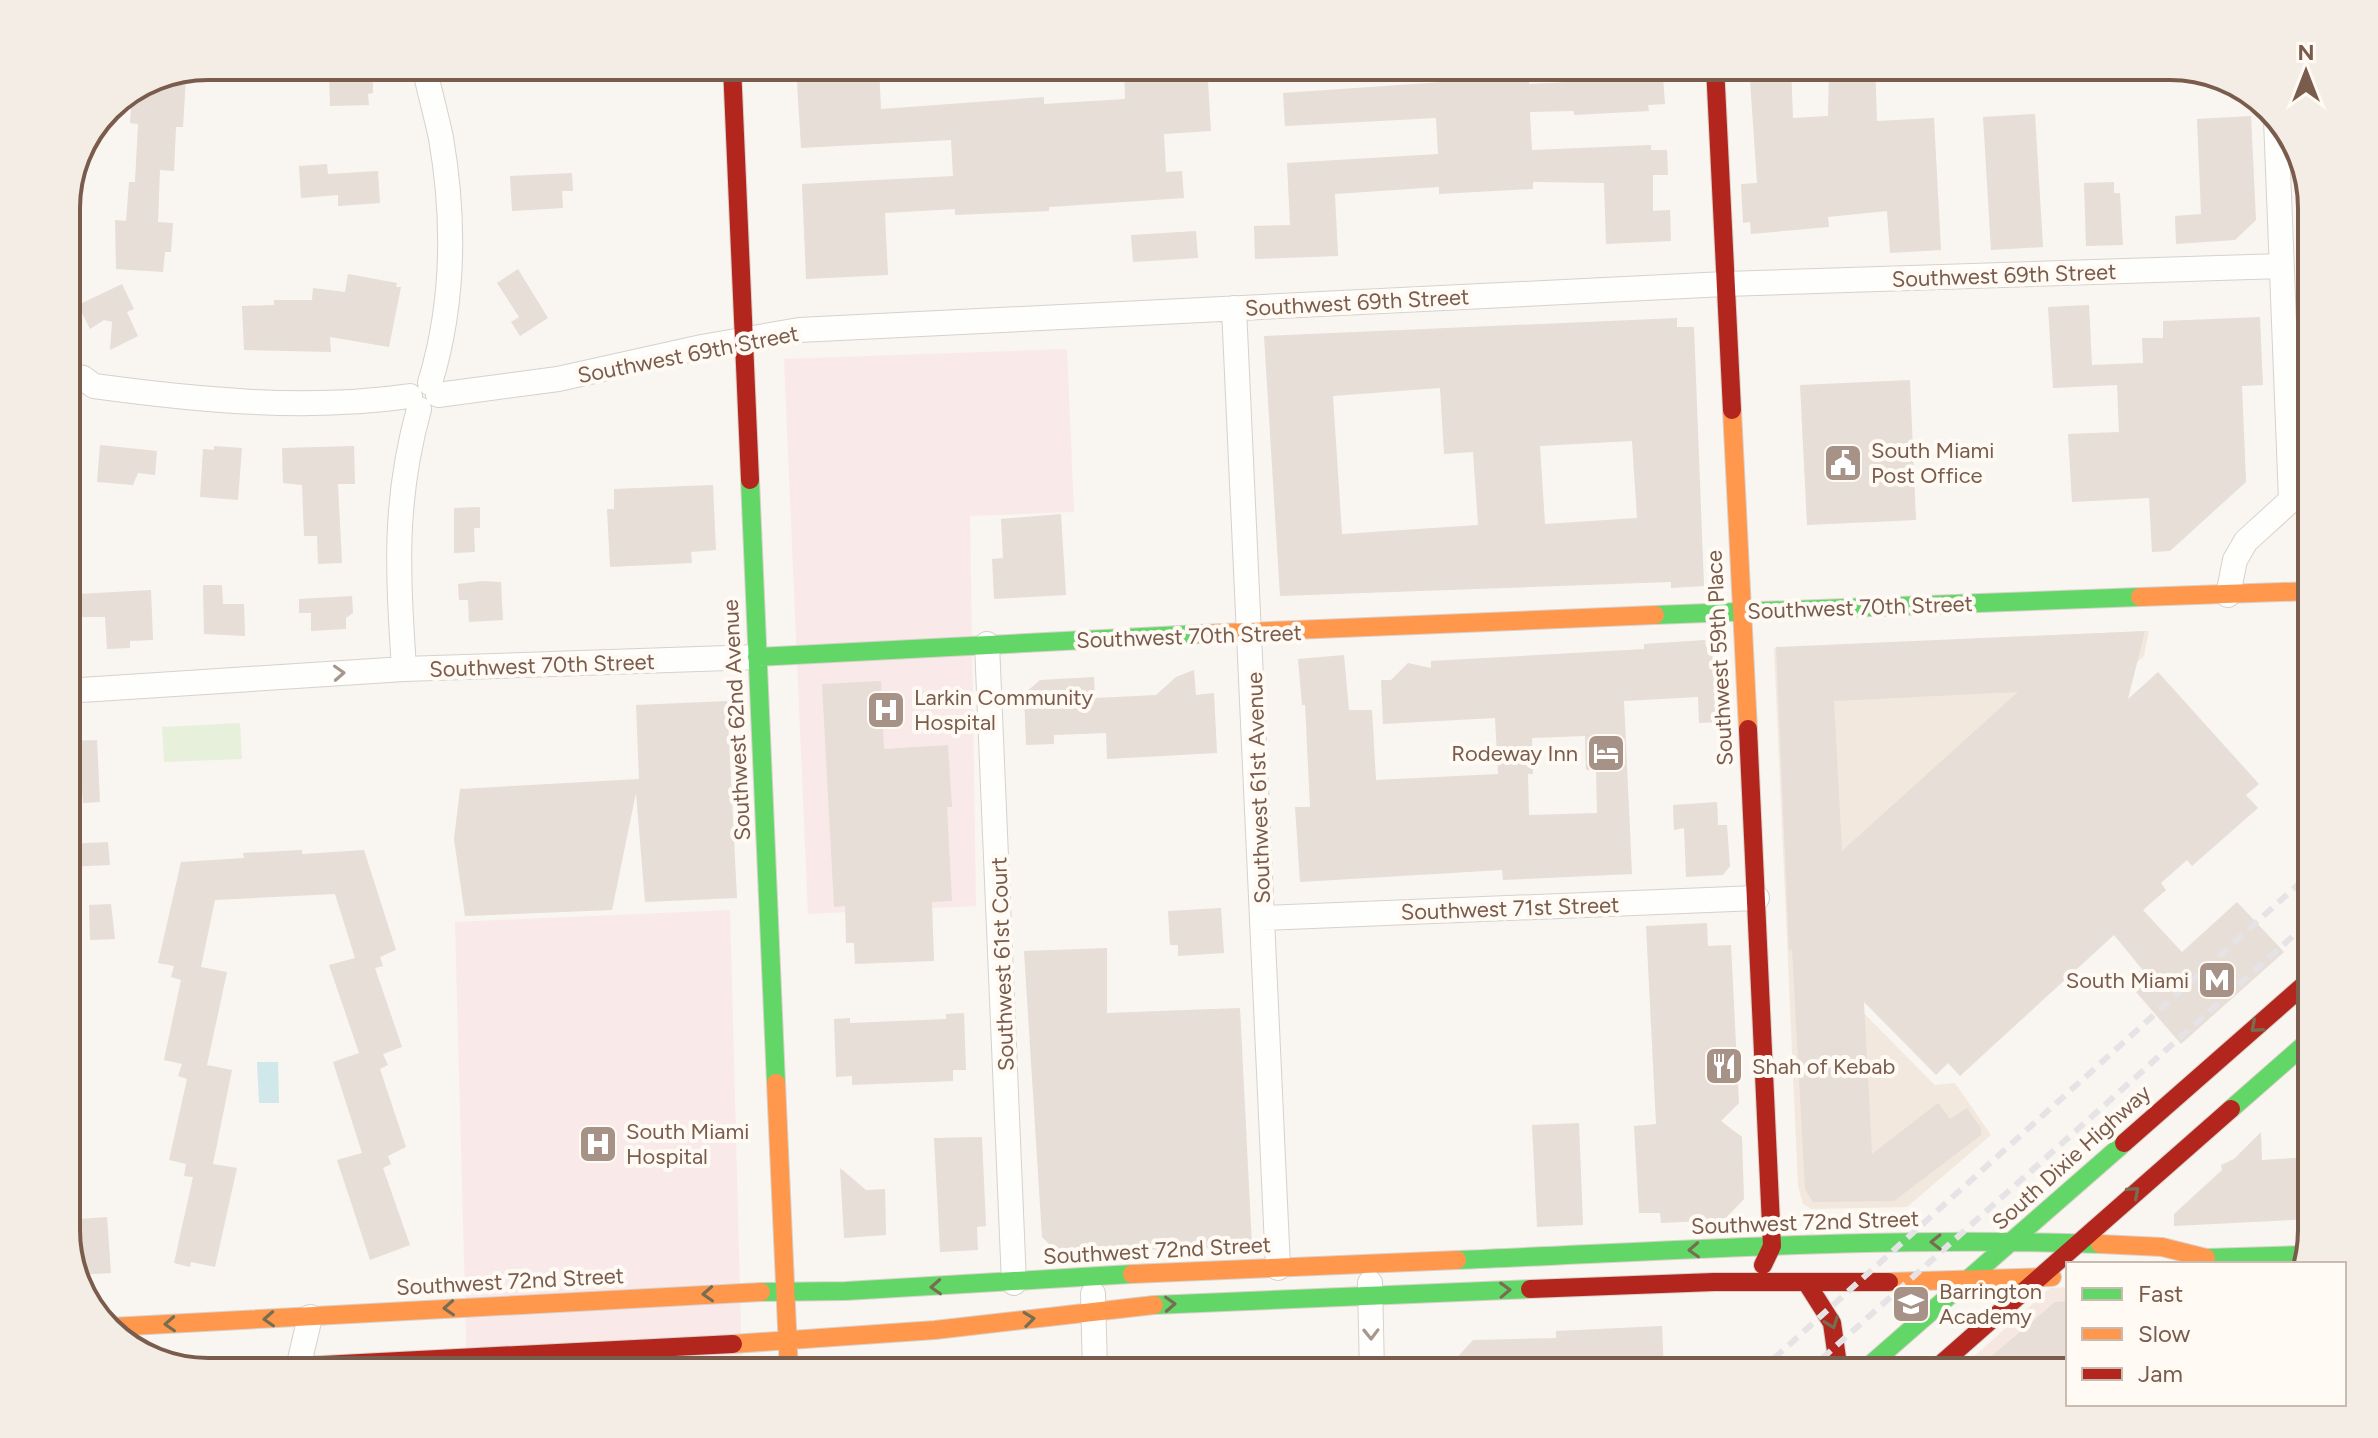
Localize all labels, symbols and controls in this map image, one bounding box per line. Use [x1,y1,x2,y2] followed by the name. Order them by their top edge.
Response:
[2266,32,2346,112] north arrow
[2297,39,2315,66] text: N
[1891,258,2117,293] street label: Southwest 69th Street
[1244,283,1470,322] street label: Southwest 69th Street
[575,320,801,389] street label: Southwest 69th Street
[1871,437,1994,489] place label: South Miami Post Office
[1822,442,1864,484] public building icon: South Miami Post Office
[1700,550,1739,766] street label: Southwest 59th Place
[1747,590,1973,625] street label: Southwest 70th Street
[717,599,756,841] street label: Southwest 62nd Avenue
[1076,619,1302,654] street label: Southwest 70th Street
[429,648,655,683] street label: Southwest 70th Street
[333,664,346,681] one-way arrow
[1241,672,1276,904] street label: Southwest 61st Avenue
[914,684,1094,736] place label: Larkin Community Hospital
[865,689,907,731] hospital icon: Larkin Community Hospital
[1585,732,1627,774] hotel icon: Rodeway Inn
[1451,740,1578,767] place label: Rodeway Inn
[985,856,1020,1071] street label: Southwest 61st Court
[1400,891,1620,926] street label: Southwest 71st Street
[2196,959,2238,1001] metro station icon: South Miami
[2066,967,2189,994] place label: South Miami
[2250,1017,2265,1032] one-way arrow
[1703,1045,1745,1087] restaurant icon: Shah of Kebab
[1752,1053,1895,1080] place label: Shah of Kebab
[1986,1079,2157,1236] street label: South Dixie Highway
[626,1118,749,1170] place label: South Miami Hospital
[577,1123,619,1165] hospital icon: South Miami Hospital
[2124,1187,2139,1202] one-way arrow
[1690,1205,1920,1240] street label: Southwest 72nd Street
[1042,1231,1272,1270] street label: Southwest 72nd Street
[1929,1233,1942,1250] one-way arrow
[1687,1241,1700,1258] one-way arrow
[395,1262,625,1301] street label: Southwest 72nd Street
[2066,1262,2346,1406] legend
[929,1278,942,1295] one-way arrow
[1939,1278,2042,1330] place label: Barrington Academy
[2138,1279,2183,1308] text: Fast
[1499,1281,1512,1298] one-way arrow
[1890,1283,1932,1325] school or university icon: Barrington Academy
[701,1285,714,1302] one-way arrow
[1164,1296,1177,1313] one-way arrow
[442,1299,455,1316] one-way arrow
[1022,1310,1035,1327] one-way arrow
[262,1311,275,1328] one-way arrow
[1822,1315,1839,1329] one-way arrow
[163,1316,176,1333] one-way arrow
[2138,1319,2191,1348] text: Slow
[1362,1328,1379,1341] one-way arrow
[2138,1359,2183,1388] text: Jam

